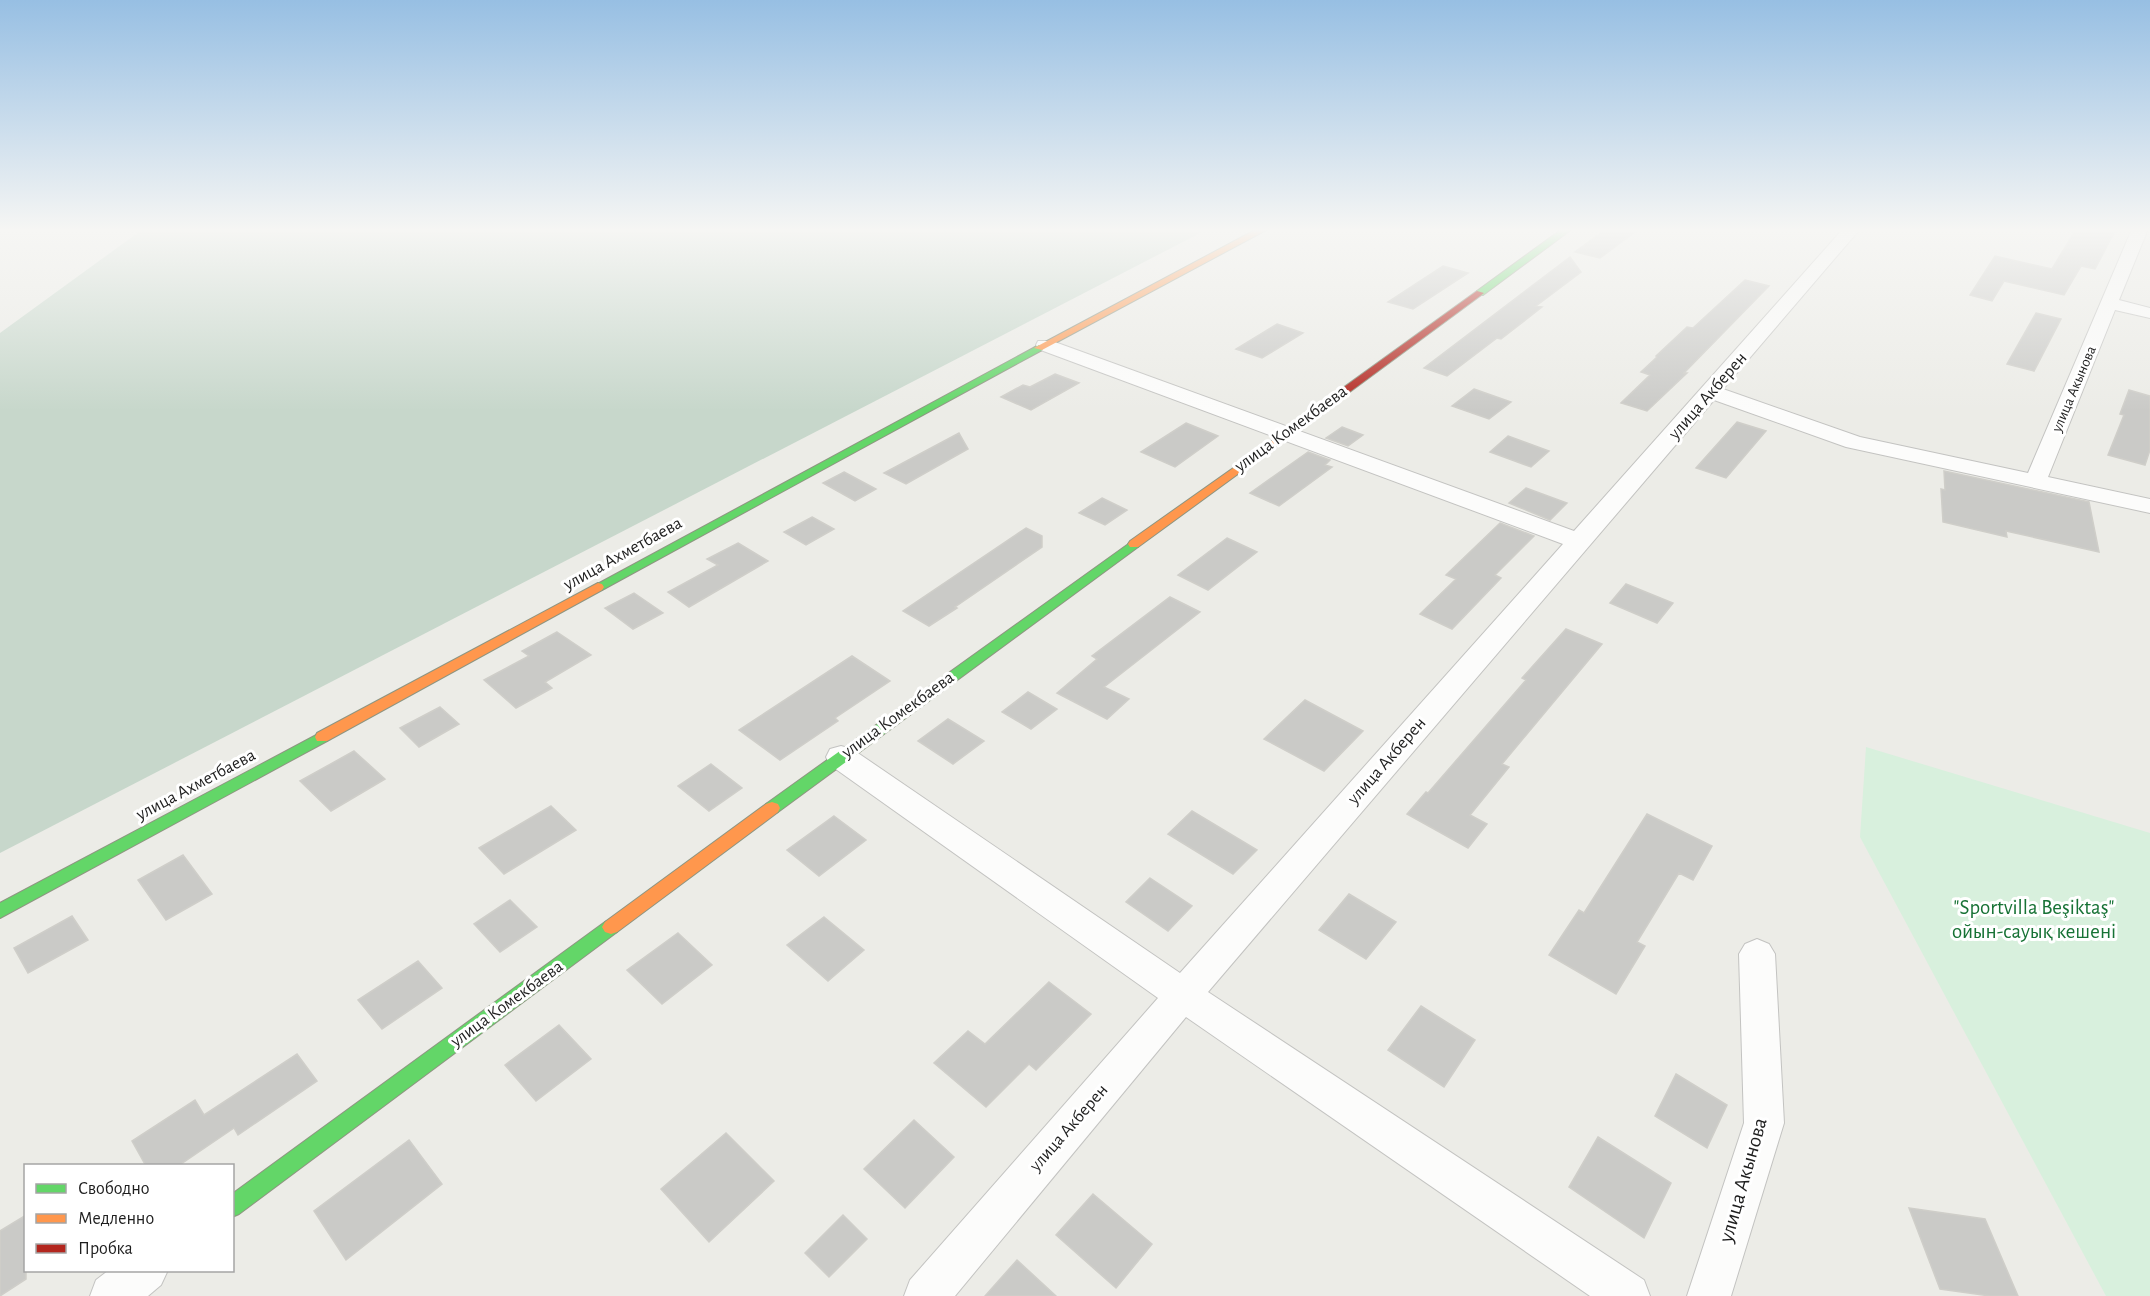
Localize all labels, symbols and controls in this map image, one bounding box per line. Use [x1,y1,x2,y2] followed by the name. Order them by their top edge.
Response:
[2049,344,2099,435] street label: улица Акынова
[1664,348,1750,444] street label: улица Акберен
[1230,382,1351,476] street label: улица Комекбаева
[559,513,685,594] street label: улица Ахметбаева
[837,668,958,762] street label: улица Комекбаева
[1343,713,1429,809] street label: улица Акберен
[132,745,259,824] street label: улица Ахметбаева
[1952,897,2116,942] park label: "Sportvilla Beşiktaş" ойын-сауық кешені
[446,957,567,1051] street label: улица Комекбаева
[1025,1080,1111,1176] street label: улица Акберен
[1715,1115,1771,1246] street label: улица Акынова
[24,1164,234,1272] legend
[78,1179,150,1198] text: Свободно
[78,1210,154,1228] text: Медленно
[78,1239,133,1258] text: Пробка

